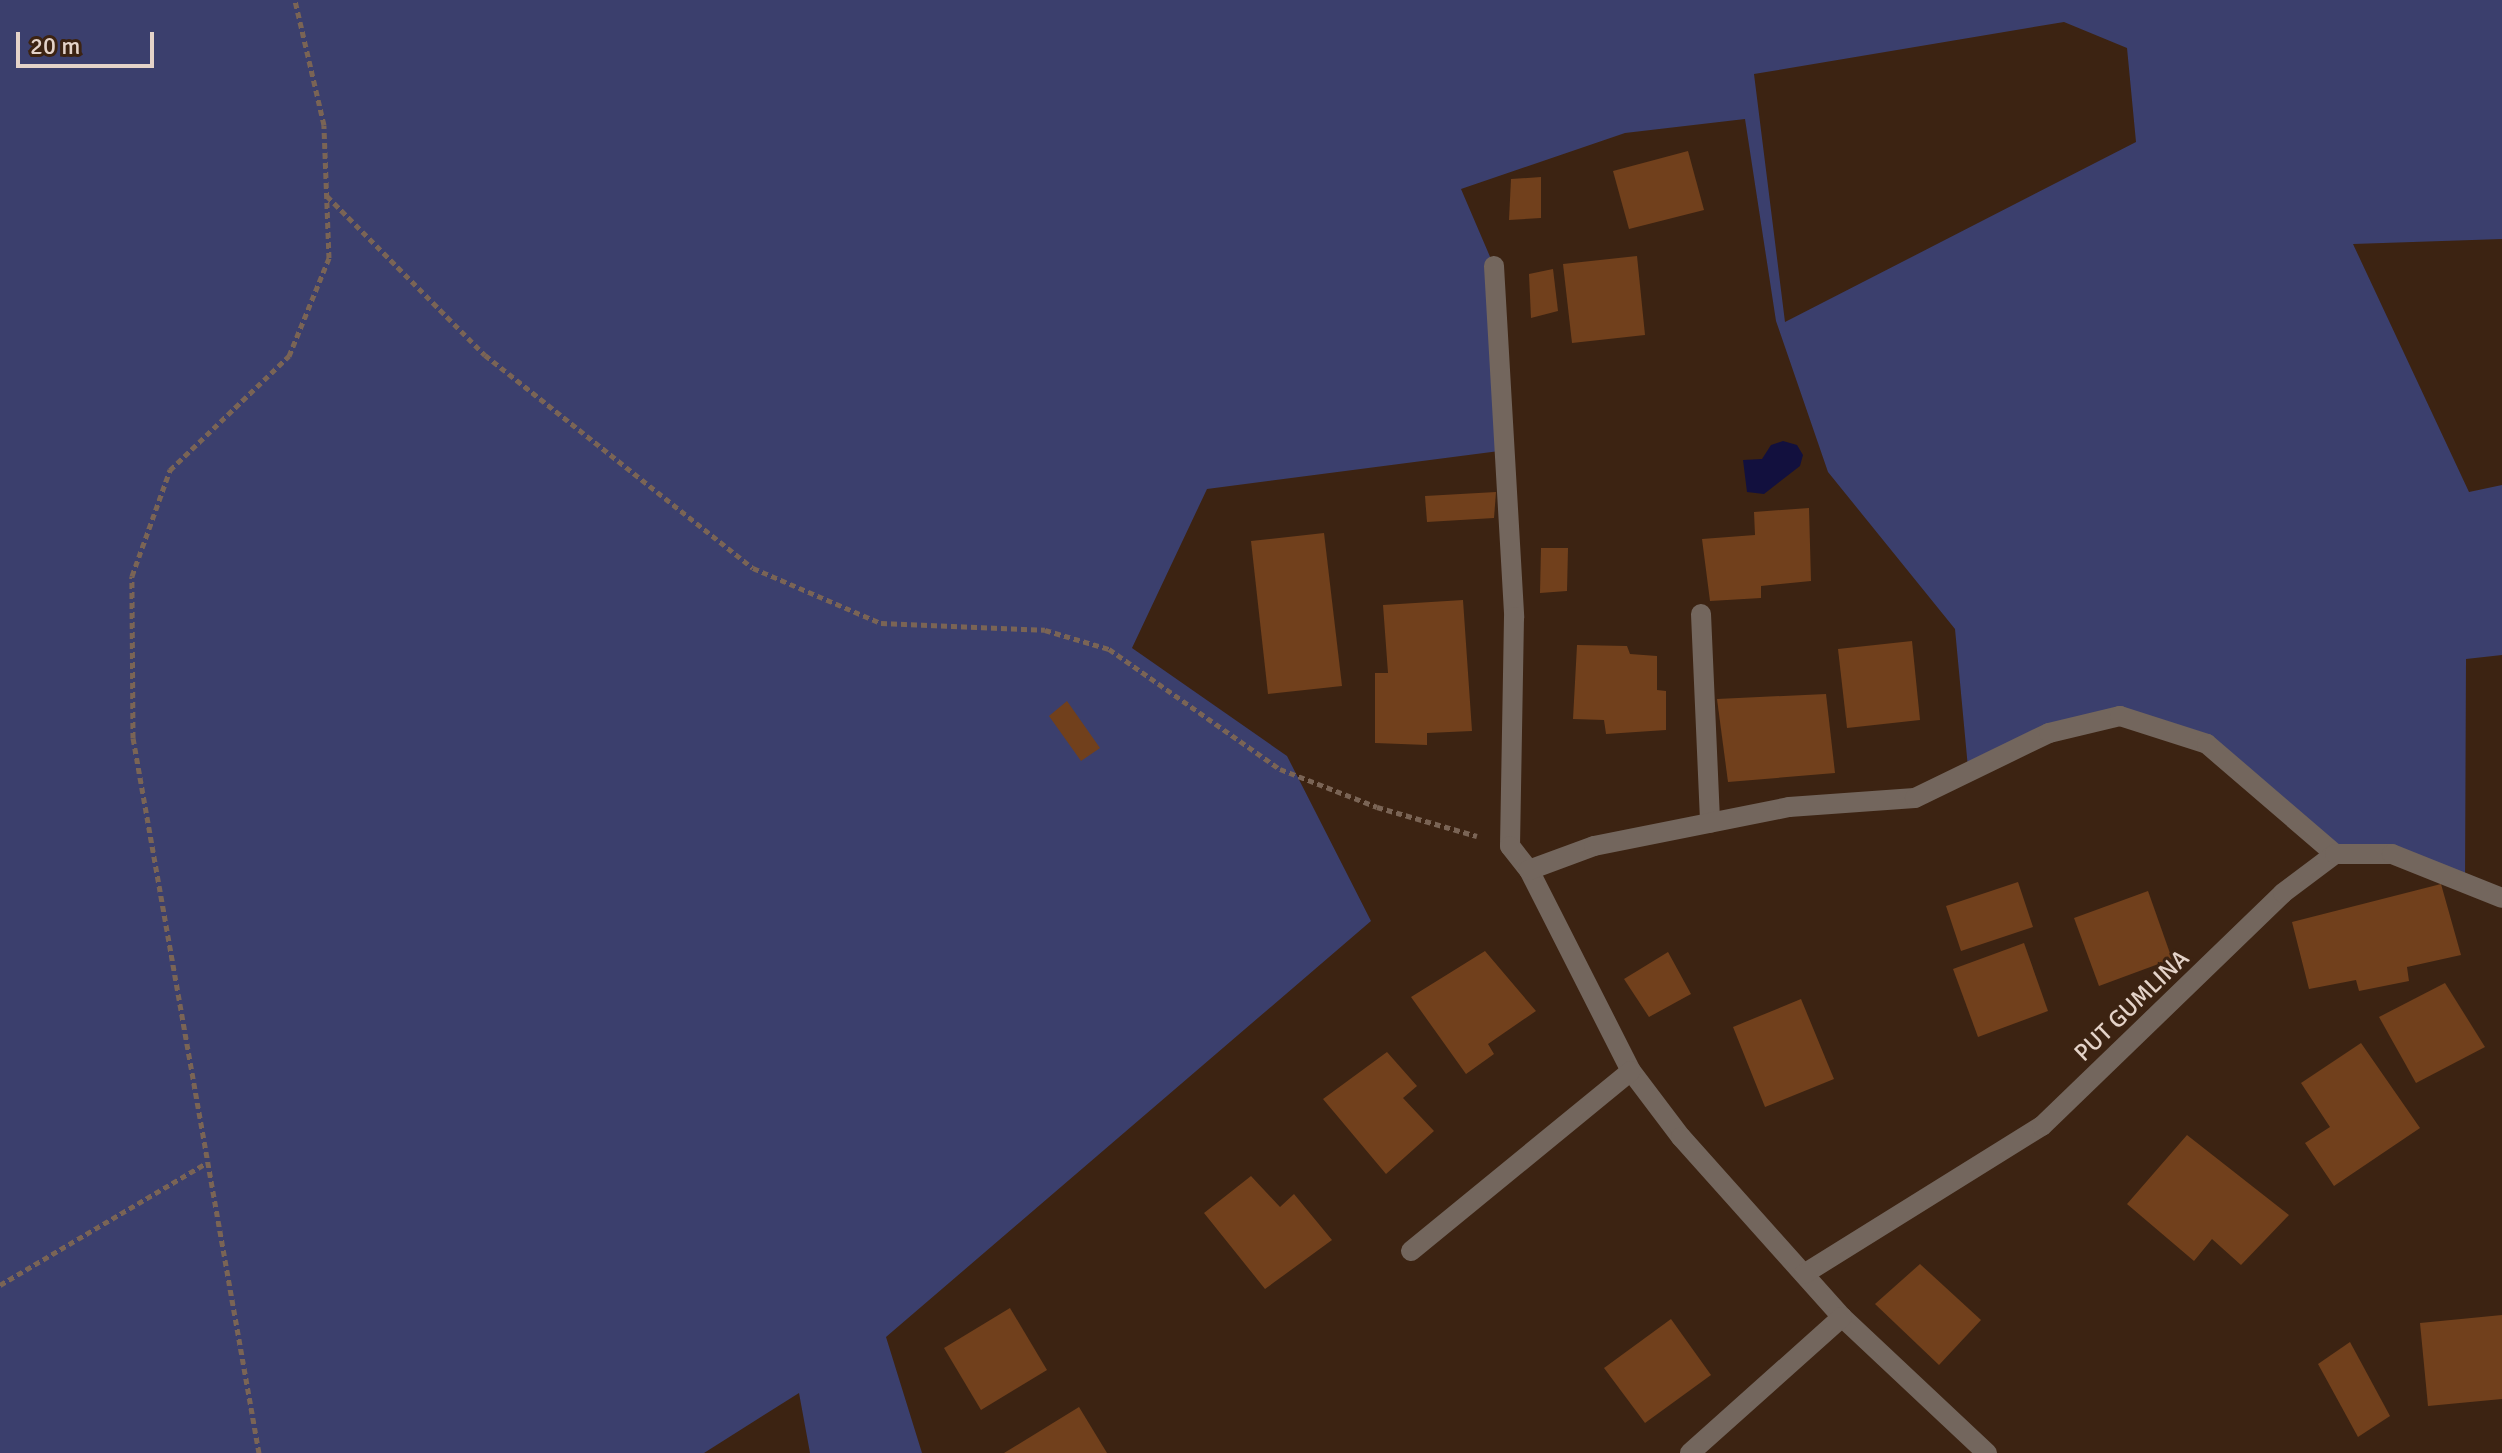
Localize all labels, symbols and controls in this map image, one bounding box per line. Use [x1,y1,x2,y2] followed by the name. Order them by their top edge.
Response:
[20,16,158,66] scale bar
[30,31,80,61] text: 20 m
[2069,944,2195,1068] street label: PUT GUMLINA

